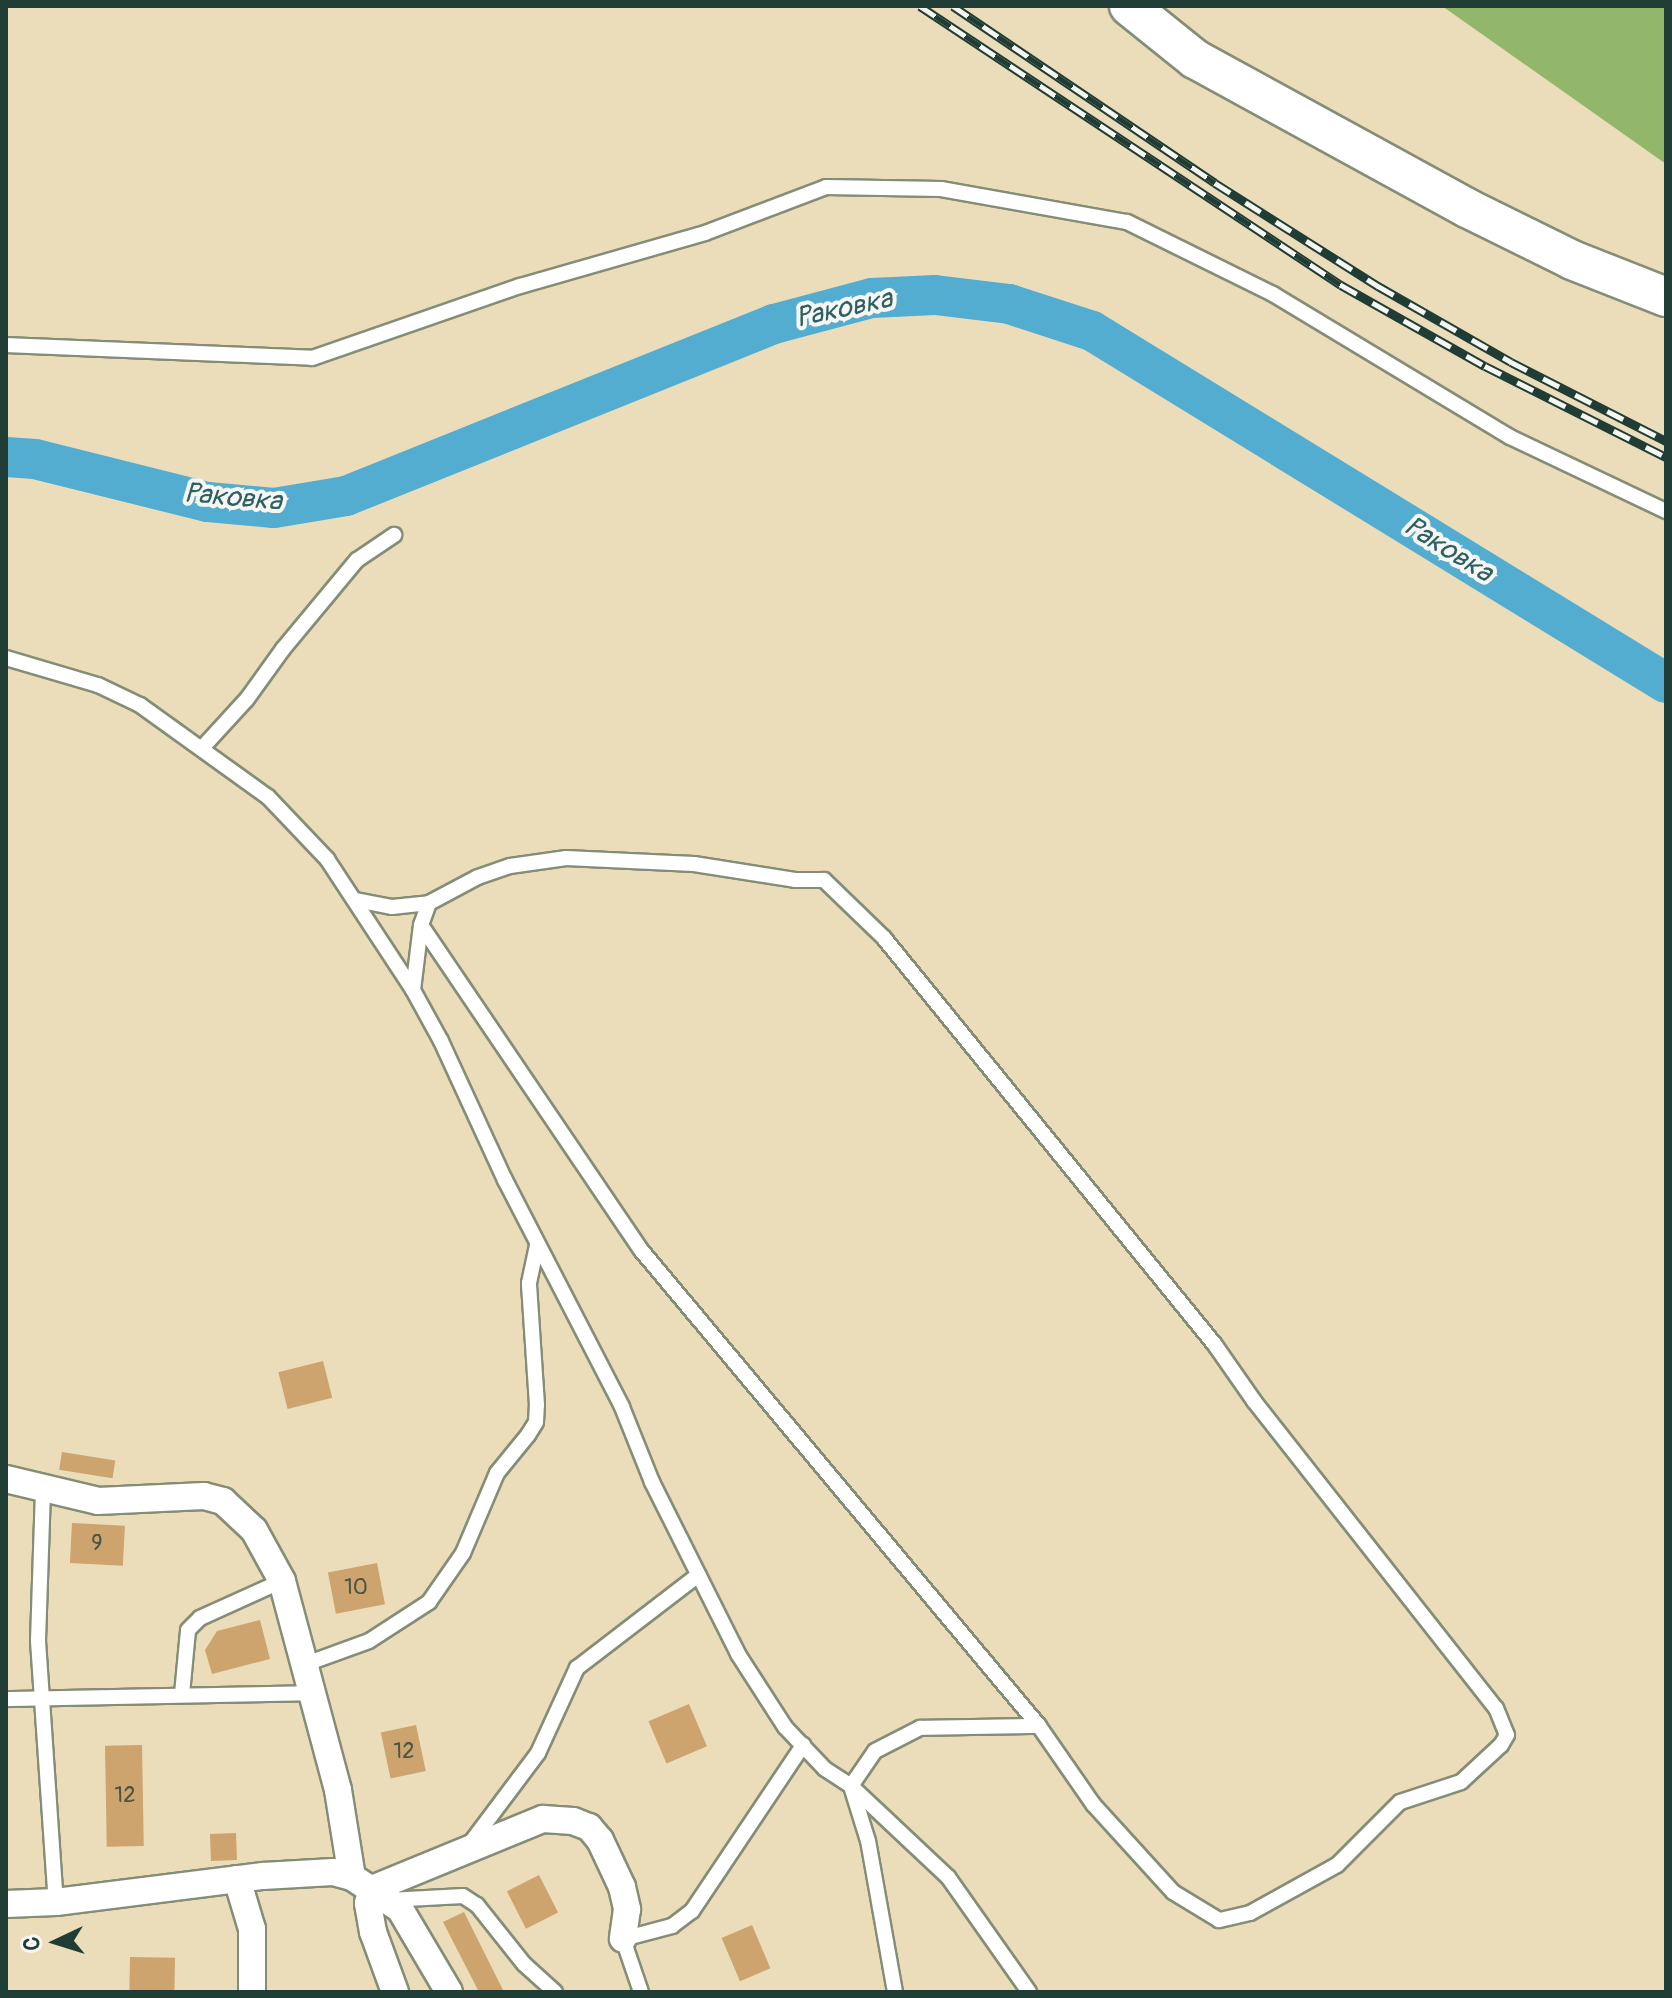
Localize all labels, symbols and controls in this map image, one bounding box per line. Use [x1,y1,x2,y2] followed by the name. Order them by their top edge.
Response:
[793,282,895,336] water label: Раковка
[183,477,283,519] water label: Раковка
[1398,510,1498,590] water label: Раковка
[91,1531,103,1557] house number: 9
[344,1575,368,1601] house number: 10
[394,1739,414,1765] house number: 12
[115,1783,135,1809] house number: 12
[16,1902,96,1982] north arrow
[18,1936,46,1951] text: С

